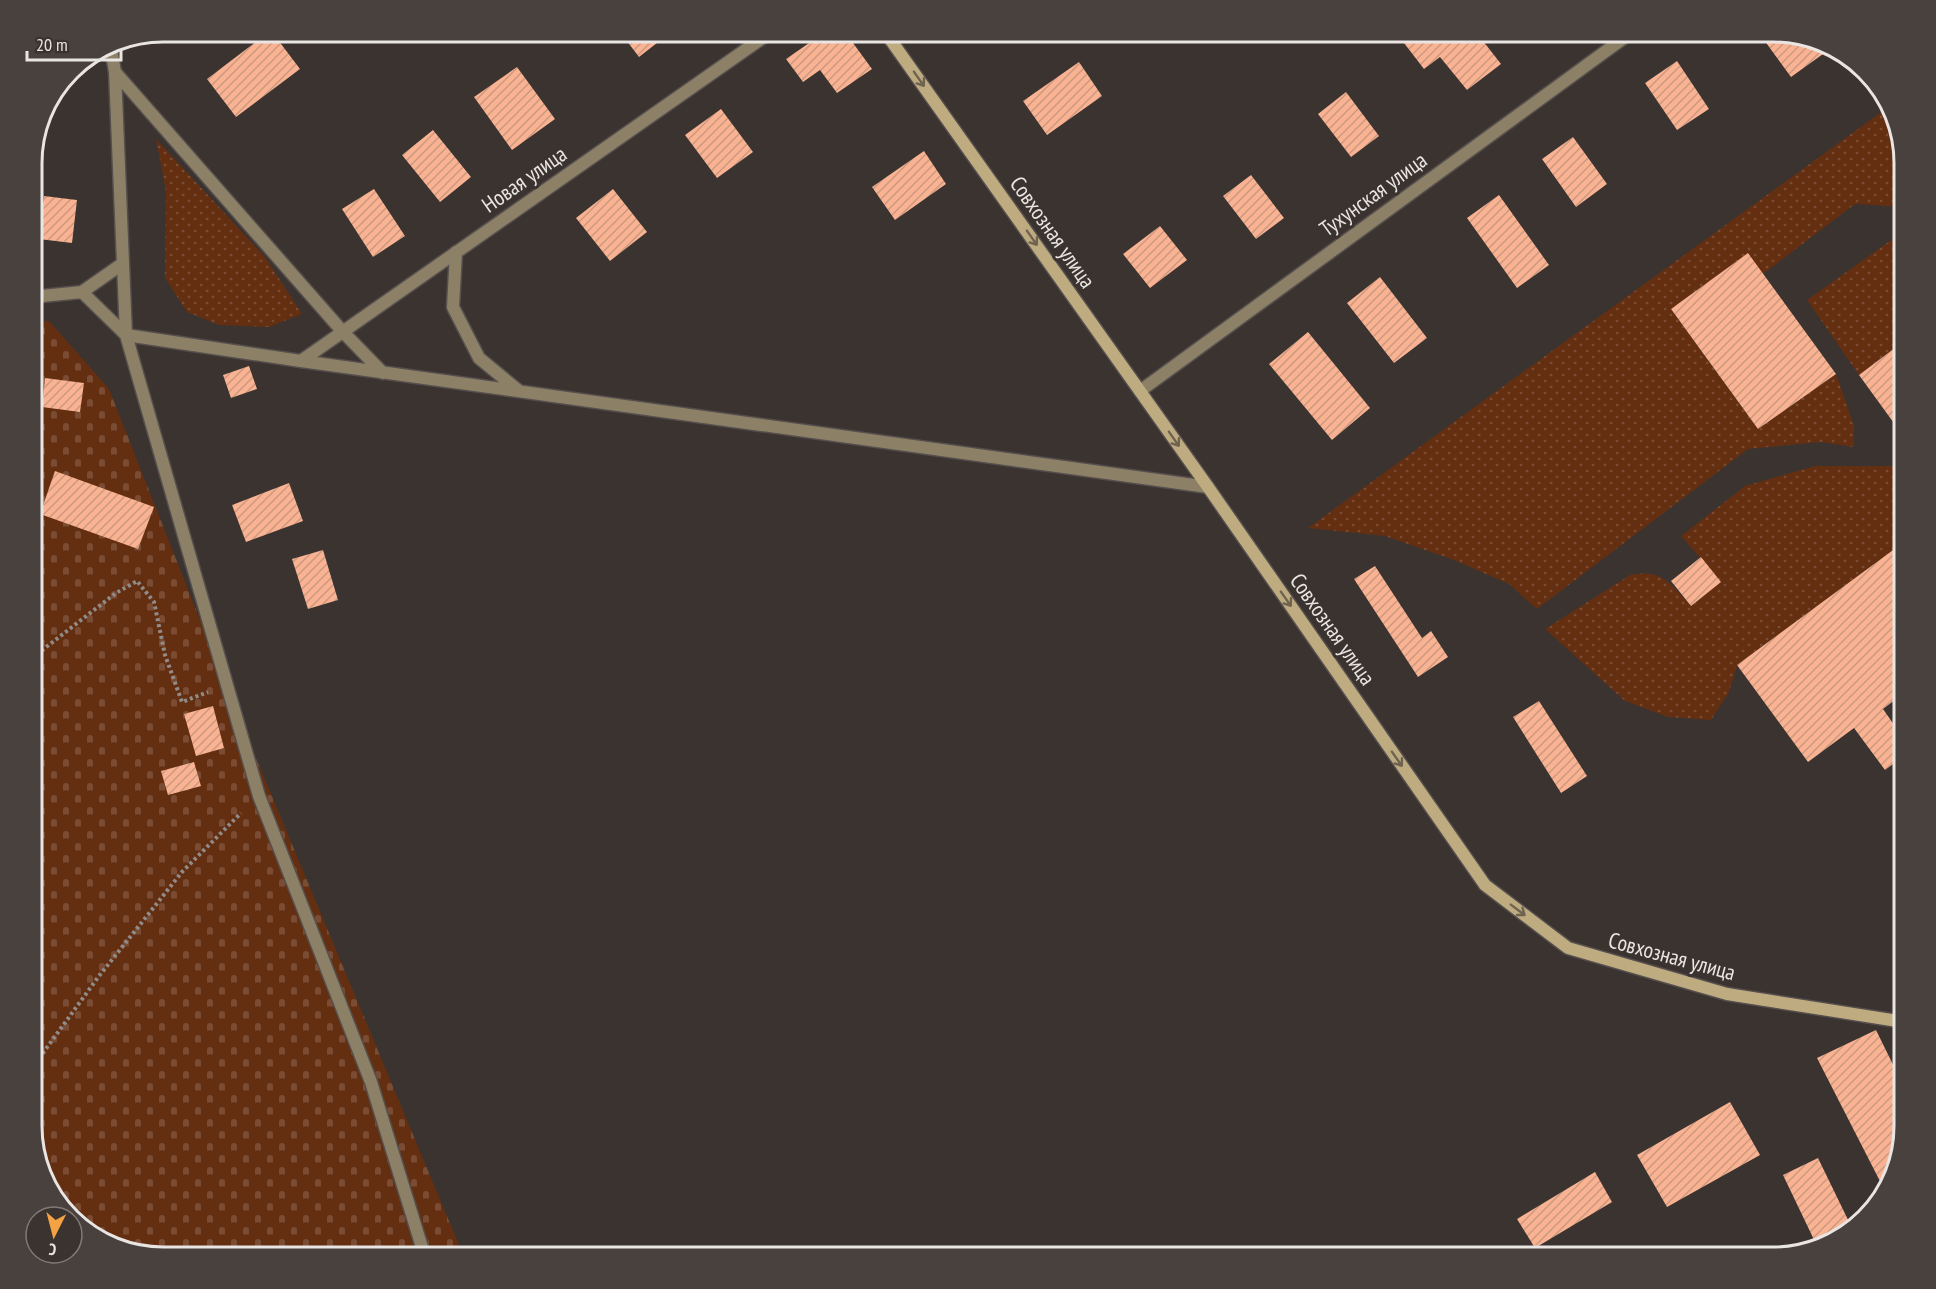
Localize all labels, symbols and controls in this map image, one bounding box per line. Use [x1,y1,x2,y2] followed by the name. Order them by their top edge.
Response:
[27,24,122,62] scale bar
[36,33,68,56] text: 20 m
[913,71,925,87] one-way arrow
[476,140,572,218] street label: Новая улица
[1314,146,1432,242] street label: Тухунская улица
[1004,171,1102,293] street label: Совхозная улица
[1026,230,1038,246] one-way arrow
[1168,430,1180,446] one-way arrow
[1284,568,1382,690] street label: Совхозная улица
[1280,590,1292,606] one-way arrow
[1391,750,1403,766] one-way arrow
[1509,904,1525,916] one-way arrow
[1605,926,1739,986] street label: Совхозная улица
[24,1205,84,1265] north arrow
[47,1240,57,1260] text: С

